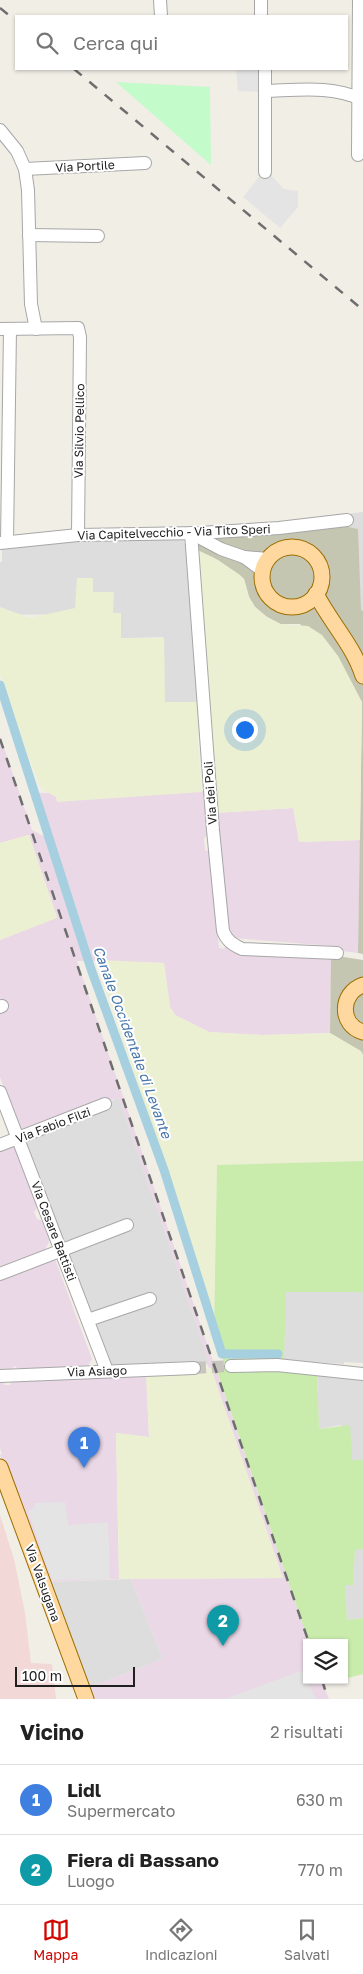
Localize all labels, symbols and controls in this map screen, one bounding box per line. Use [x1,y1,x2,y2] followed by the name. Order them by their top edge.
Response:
[15,15,348,70] search box
[33,29,61,57] icon: search
[73,31,158,54] text: Cerca qui
[55,157,115,175] street label: Via Portile
[71,383,87,479] street label: Via Silvio Pellico
[77,521,271,543] street label: Via Capitelvecchio - Via Tito Speri
[232,717,258,743] your location
[200,761,220,825] street label: Via dei Poli
[90,944,176,1141] water label: Canale Occidentale di Levante
[13,1104,93,1146] street label: Via Fabio Filzi
[28,1179,80,1283] street label: Via Cesare Battisti
[67,1362,127,1380] street label: Via Asiago
[68,1427,100,1468] pin: 1
[22,1542,64,1624] street label: Via Valsugana
[207,1605,239,1646] pin: 2
[303,1639,348,1684] map controls
[303,1639,348,1684] button: layers
[15,1664,135,1687] scale bar
[22,1667,62,1684] text: 100 m
[20,1719,84,1745] text: Vicino
[270,1722,343,1742] text: 2 risultati
[67,1778,101,1801] text: Lidl
[32,1790,40,1810] text: 1
[296,1790,343,1810] text: 630 m
[67,1801,175,1821] text: Supermercato
[67,1848,219,1871] text: Fiera di Bassano
[31,1860,41,1880] text: 2
[298,1860,343,1880] text: 770 m
[67,1871,115,1891] text: Luogo
[33,1916,78,1963] tab: Mappa
[145,1916,218,1963] tab: Indicazioni
[284,1916,330,1963] tab: Salvati

